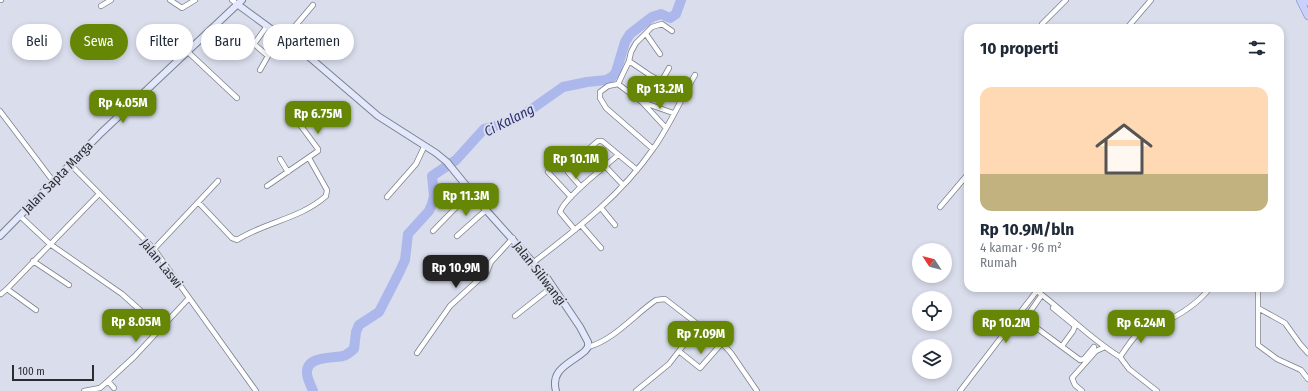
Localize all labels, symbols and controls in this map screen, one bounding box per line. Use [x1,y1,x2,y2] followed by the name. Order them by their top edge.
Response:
[12,24,62,60] chip: Beli
[70,24,128,60] chip: Sewa
[136,24,193,60] chip: Filter
[201,24,255,60] chip: Baru
[263,24,354,60] chip: Apartemen
[1246,37,1268,59] icon: filters
[980,38,1059,59] text: 10 properti
[619,76,701,110] pin: Rp 13.2M
[636,81,684,96] text: Rp 13.2M
[82,90,164,124] pin: Rp 4.05M
[98,95,148,110] text: Rp 4.05M
[277,101,359,135] pin: Rp 6.75M
[481,101,537,140] water label: Ci Kalang
[294,106,342,121] text: Rp 6.75M
[1088,113,1160,185] icon: home
[19,138,96,217] street label: Jalan Sapta Marga
[535,146,617,180] pin: Rp 10.1M
[553,151,599,166] text: Rp 10.1M
[425,183,507,217] pin: Rp 11.3M
[443,188,489,203] text: Rp 11.3M
[980,219,1074,240] text: Rp 10.9M/bln
[137,236,186,291] street label: Jalan Laswi
[510,238,569,308] street label: Jalan Siliwangi
[980,240,1062,255] text: 4 kamar · 96 m²
[912,243,952,283] north arrow
[912,243,952,379] map controls
[415,255,497,289] pin: Rp 10.9M
[980,255,1017,270] text: Rumah
[432,260,480,275] text: Rp 10.9M
[912,291,952,331] button: locate
[95,309,177,343] pin: Rp 8.05M
[965,310,1047,344] pin: Rp 10.2M
[1100,310,1182,344] pin: Rp 6.24M
[111,314,161,329] text: Rp 8.05M
[982,315,1030,330] text: Rp 10.2M
[1117,315,1165,330] text: Rp 6.24M
[660,321,742,355] pin: Rp 7.09M
[677,326,725,341] text: Rp 7.09M
[912,339,952,379] button: layers
[12,363,94,382] scale bar
[18,365,45,378] text: 100 m

